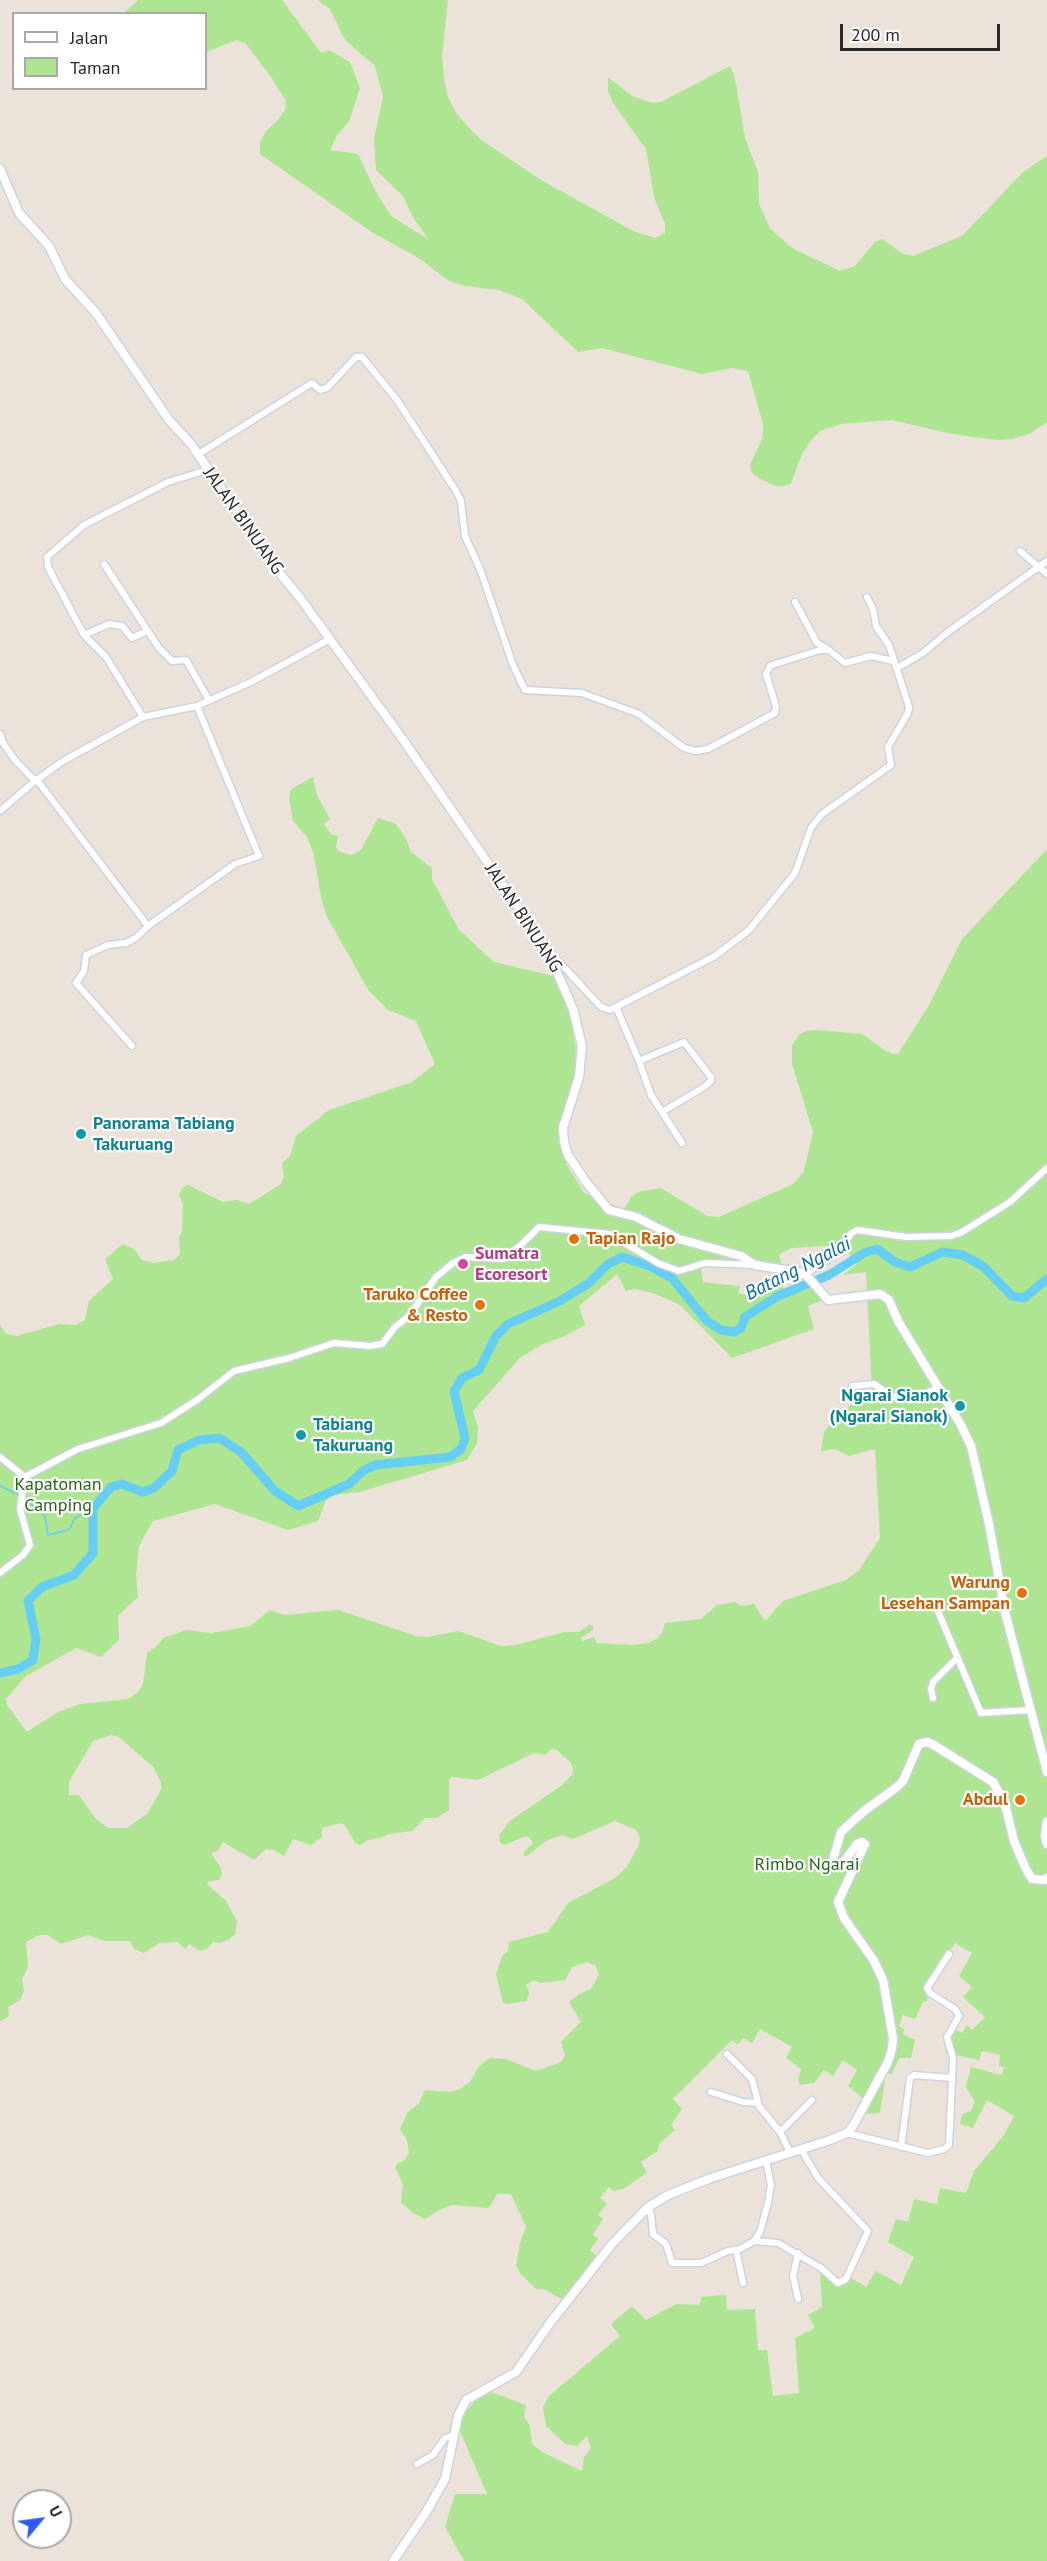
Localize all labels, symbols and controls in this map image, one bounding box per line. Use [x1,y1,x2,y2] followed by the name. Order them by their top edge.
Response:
[12,12,207,90] legend
[843,12,1004,50] scale bar
[851,23,900,46] text: 200 m
[70,26,108,49] text: Jalan
[70,56,120,79] text: Taman
[198,463,288,579] street label: JALAN BINUANG
[480,859,566,977] street label: JALAN BINUANG
[93,1113,235,1156] place label: Panorama Tabiang Takuruang
[74,1127,88,1141] marker: Panorama Tabiang Takuruang
[586,1228,675,1250] place label: Tapian Rajo
[567,1232,581,1246] marker: Tapian Rajo
[741,1232,855,1306] water label: Batang Ngalai
[475,1243,547,1286] place label: Sumatra Ecoresort
[456,1257,470,1271] marker: Sumatra Ecoresort
[363,1284,468,1326] place label: Taruko Coffee & Resto
[473,1298,487,1312] marker: Taruko Coffee & Resto
[830,1385,948,1428] place label: Ngarai Sianok (Ngarai Sianok)
[953,1399,967,1413] marker: Ngarai Sianok (Ngarai Sianok)
[313,1414,393,1456] place label: Tabiang Takuruang
[294,1428,308,1442] marker: Tabiang Takuruang
[14,1474,102,1516] park label: Kapatoman Camping
[881,1572,1010,1614] place label: Warung Lesehan Sampan
[1015,1586,1029,1600] marker: Warung Lesehan Sampan
[963,1789,1008,1811] place label: Abdul
[1013,1793,1027,1807] marker: Abdul
[755,1854,859,1876] park label: Rimbo Ngarai
[12,2489,72,2549] north arrow
[45,2502,67,2520] text: U

